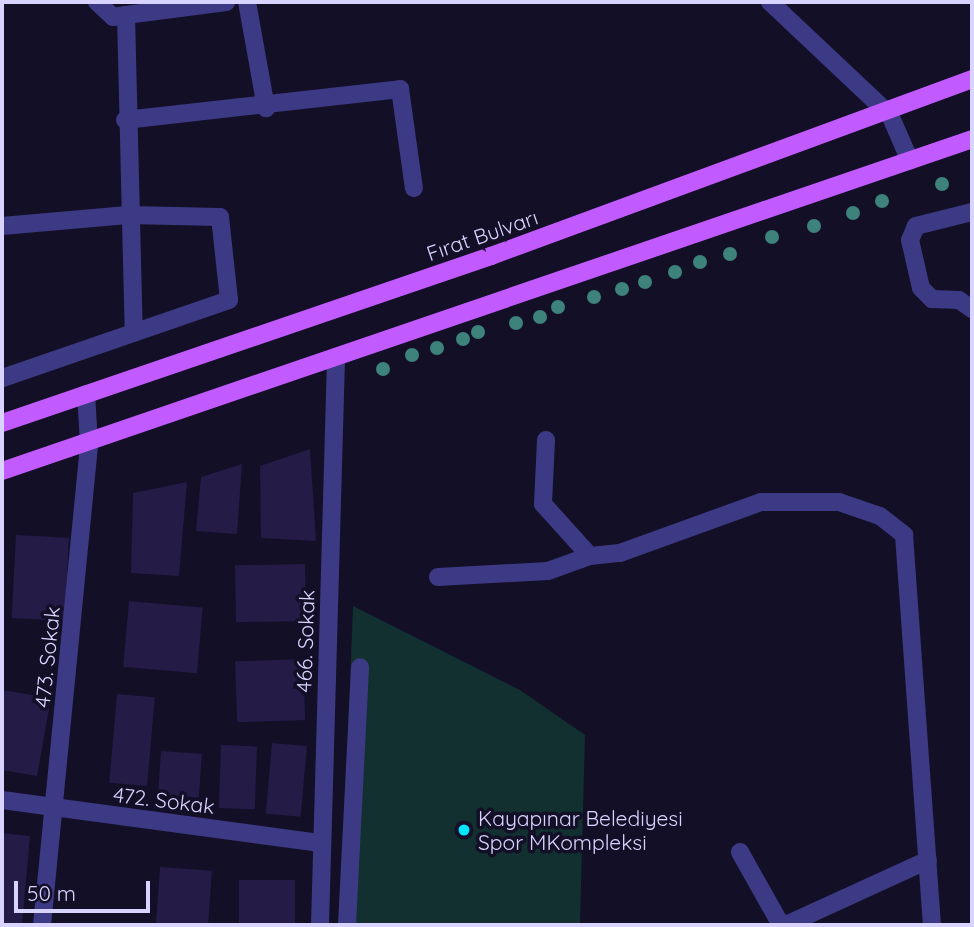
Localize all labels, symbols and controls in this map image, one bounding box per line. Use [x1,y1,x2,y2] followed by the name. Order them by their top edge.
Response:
[423,204,541,266] street label: Fırat Bulvarı
[291,589,319,693] street label: 466. Sokak
[29,605,65,709] street label: 473. Sokak
[112,781,216,819] street label: 472. Sokak
[478,805,683,855] place label: Kayapınar Belediyesi Spor MKompleksi
[456,822,472,838] marker: Kayapınar Belediyesi Spor MKompleksi
[18,867,154,911] scale bar
[27,880,76,906] text: 50 m

